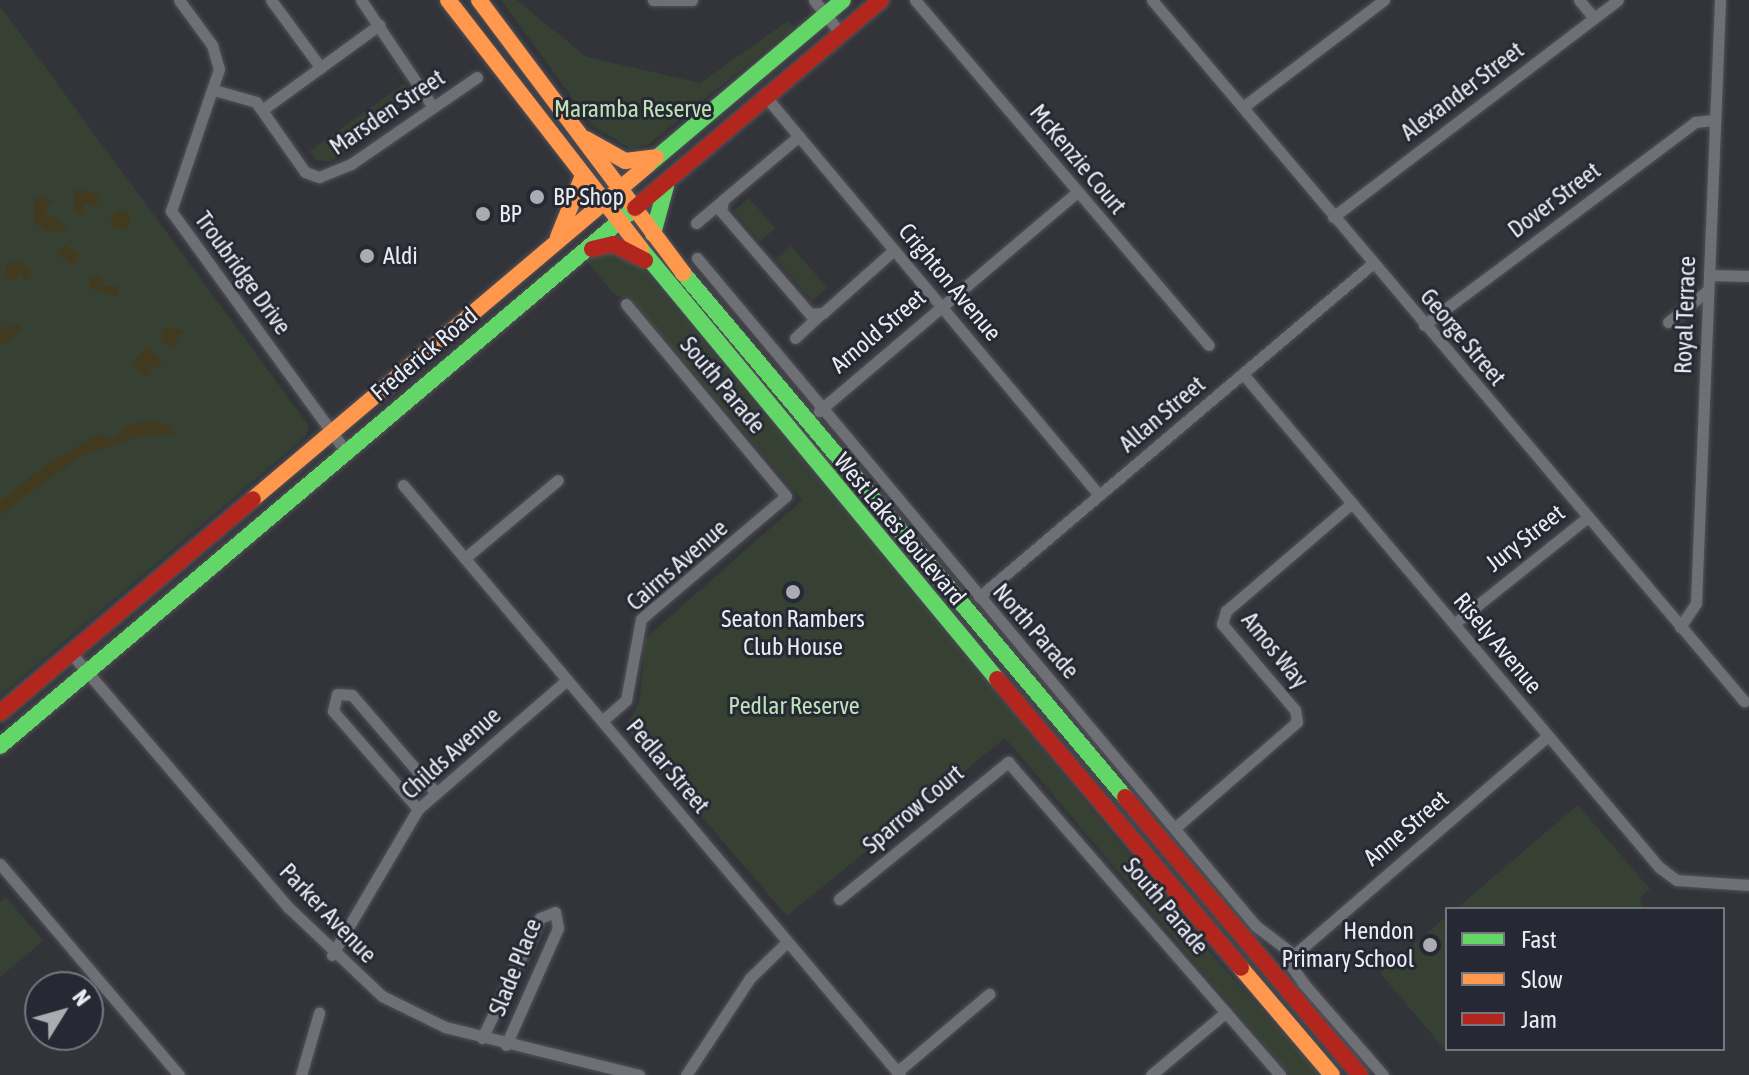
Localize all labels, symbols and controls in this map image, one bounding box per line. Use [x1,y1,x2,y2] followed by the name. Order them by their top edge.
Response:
[1395,35,1529,147] street label: Alexander Street
[324,63,450,161] street label: Marsden Street
[554,95,712,123] park label: Maramba Reserve
[1024,98,1132,220] street label: McKenzie Court
[1502,156,1606,244] street label: Dover Street
[553,183,624,211] place label: BP Shop
[528,188,546,206] marker: BP Shop
[499,200,522,228] place label: BP
[474,205,492,223] marker: BP
[189,206,297,340] street label: Troubridge Drive
[892,217,1008,347] street label: Crighton Avenue
[383,242,418,270] place label: Aldi
[358,247,376,265] marker: Aldi
[1669,255,1701,375] street label: Royal Terrace
[825,283,931,379] street label: Arnold Street
[1414,283,1512,391] street label: George Street
[365,301,483,407] street label: Frederick Road
[674,331,772,439] street label: South Parade
[1113,370,1211,458] street label: Allan Street
[828,447,972,611] street label: West Lakes Boulevard
[1480,498,1570,578] street label: Jury Street
[621,513,733,617] street label: Cairns Avenue
[987,578,1085,684] street label: North Parade
[784,583,802,601] marker: Seaton Rambers Club House
[1448,587,1548,699] street label: Risely Avenue
[721,605,865,661] place label: Seaton Rambers Club House
[1236,606,1314,694] street label: Amos Way
[728,692,860,720] park label: Pedlar Reserve
[395,701,507,805] street label: Childs Avenue
[620,713,716,819] street label: Pedlar Street
[857,758,969,860] street label: Sparrow Court
[1358,784,1454,872] street label: Anne Street
[1117,852,1215,960] street label: South Parade
[273,857,383,969] street label: Parker Avenue
[1445,907,1725,1051] legend
[483,914,547,1020] street label: Slade Place
[1281,917,1414,973] place label: Hendon Primary School
[1521,926,1557,953] text: Fast
[1421,936,1439,954] marker: Hendon Primary School
[1521,966,1563,993] text: Slow
[24,971,104,1051] north arrow
[67,985,96,1011] text: N
[1521,1006,1557,1033] text: Jam

